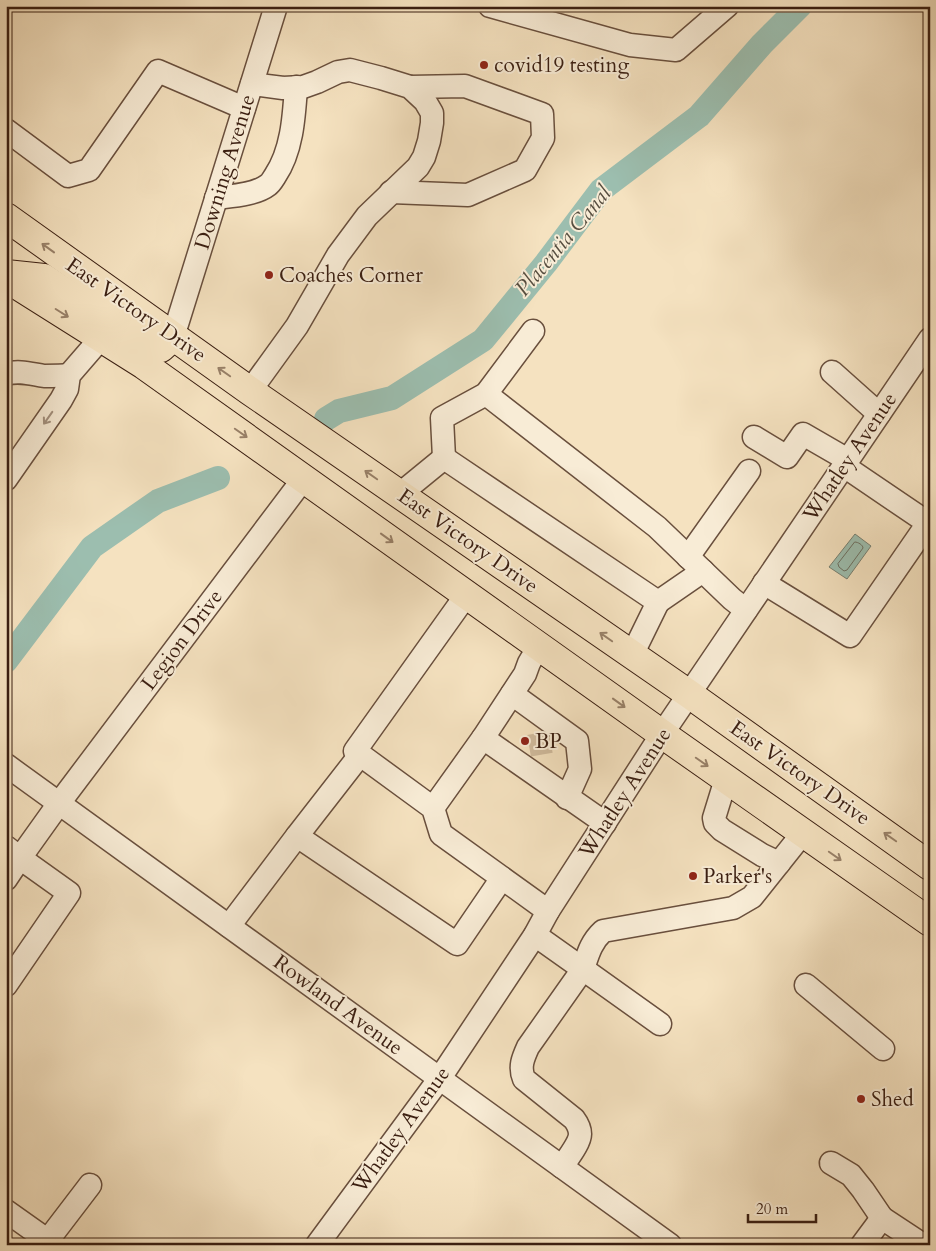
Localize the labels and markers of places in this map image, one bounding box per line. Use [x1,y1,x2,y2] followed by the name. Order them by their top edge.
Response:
[494,51,629,80] place label: covid19 testing
[478,59,490,71] marker: covid19 testing
[279,261,423,290] place label: Coaches Corner
[263,269,275,281] marker: Coaches Corner
[535,727,562,756] place label: BP
[519,735,531,747] marker: BP
[703,862,772,891] place label: Parker's
[687,870,699,882] marker: Parker's
[871,1085,914,1114] place label: Shed
[855,1093,867,1105] marker: Shed

